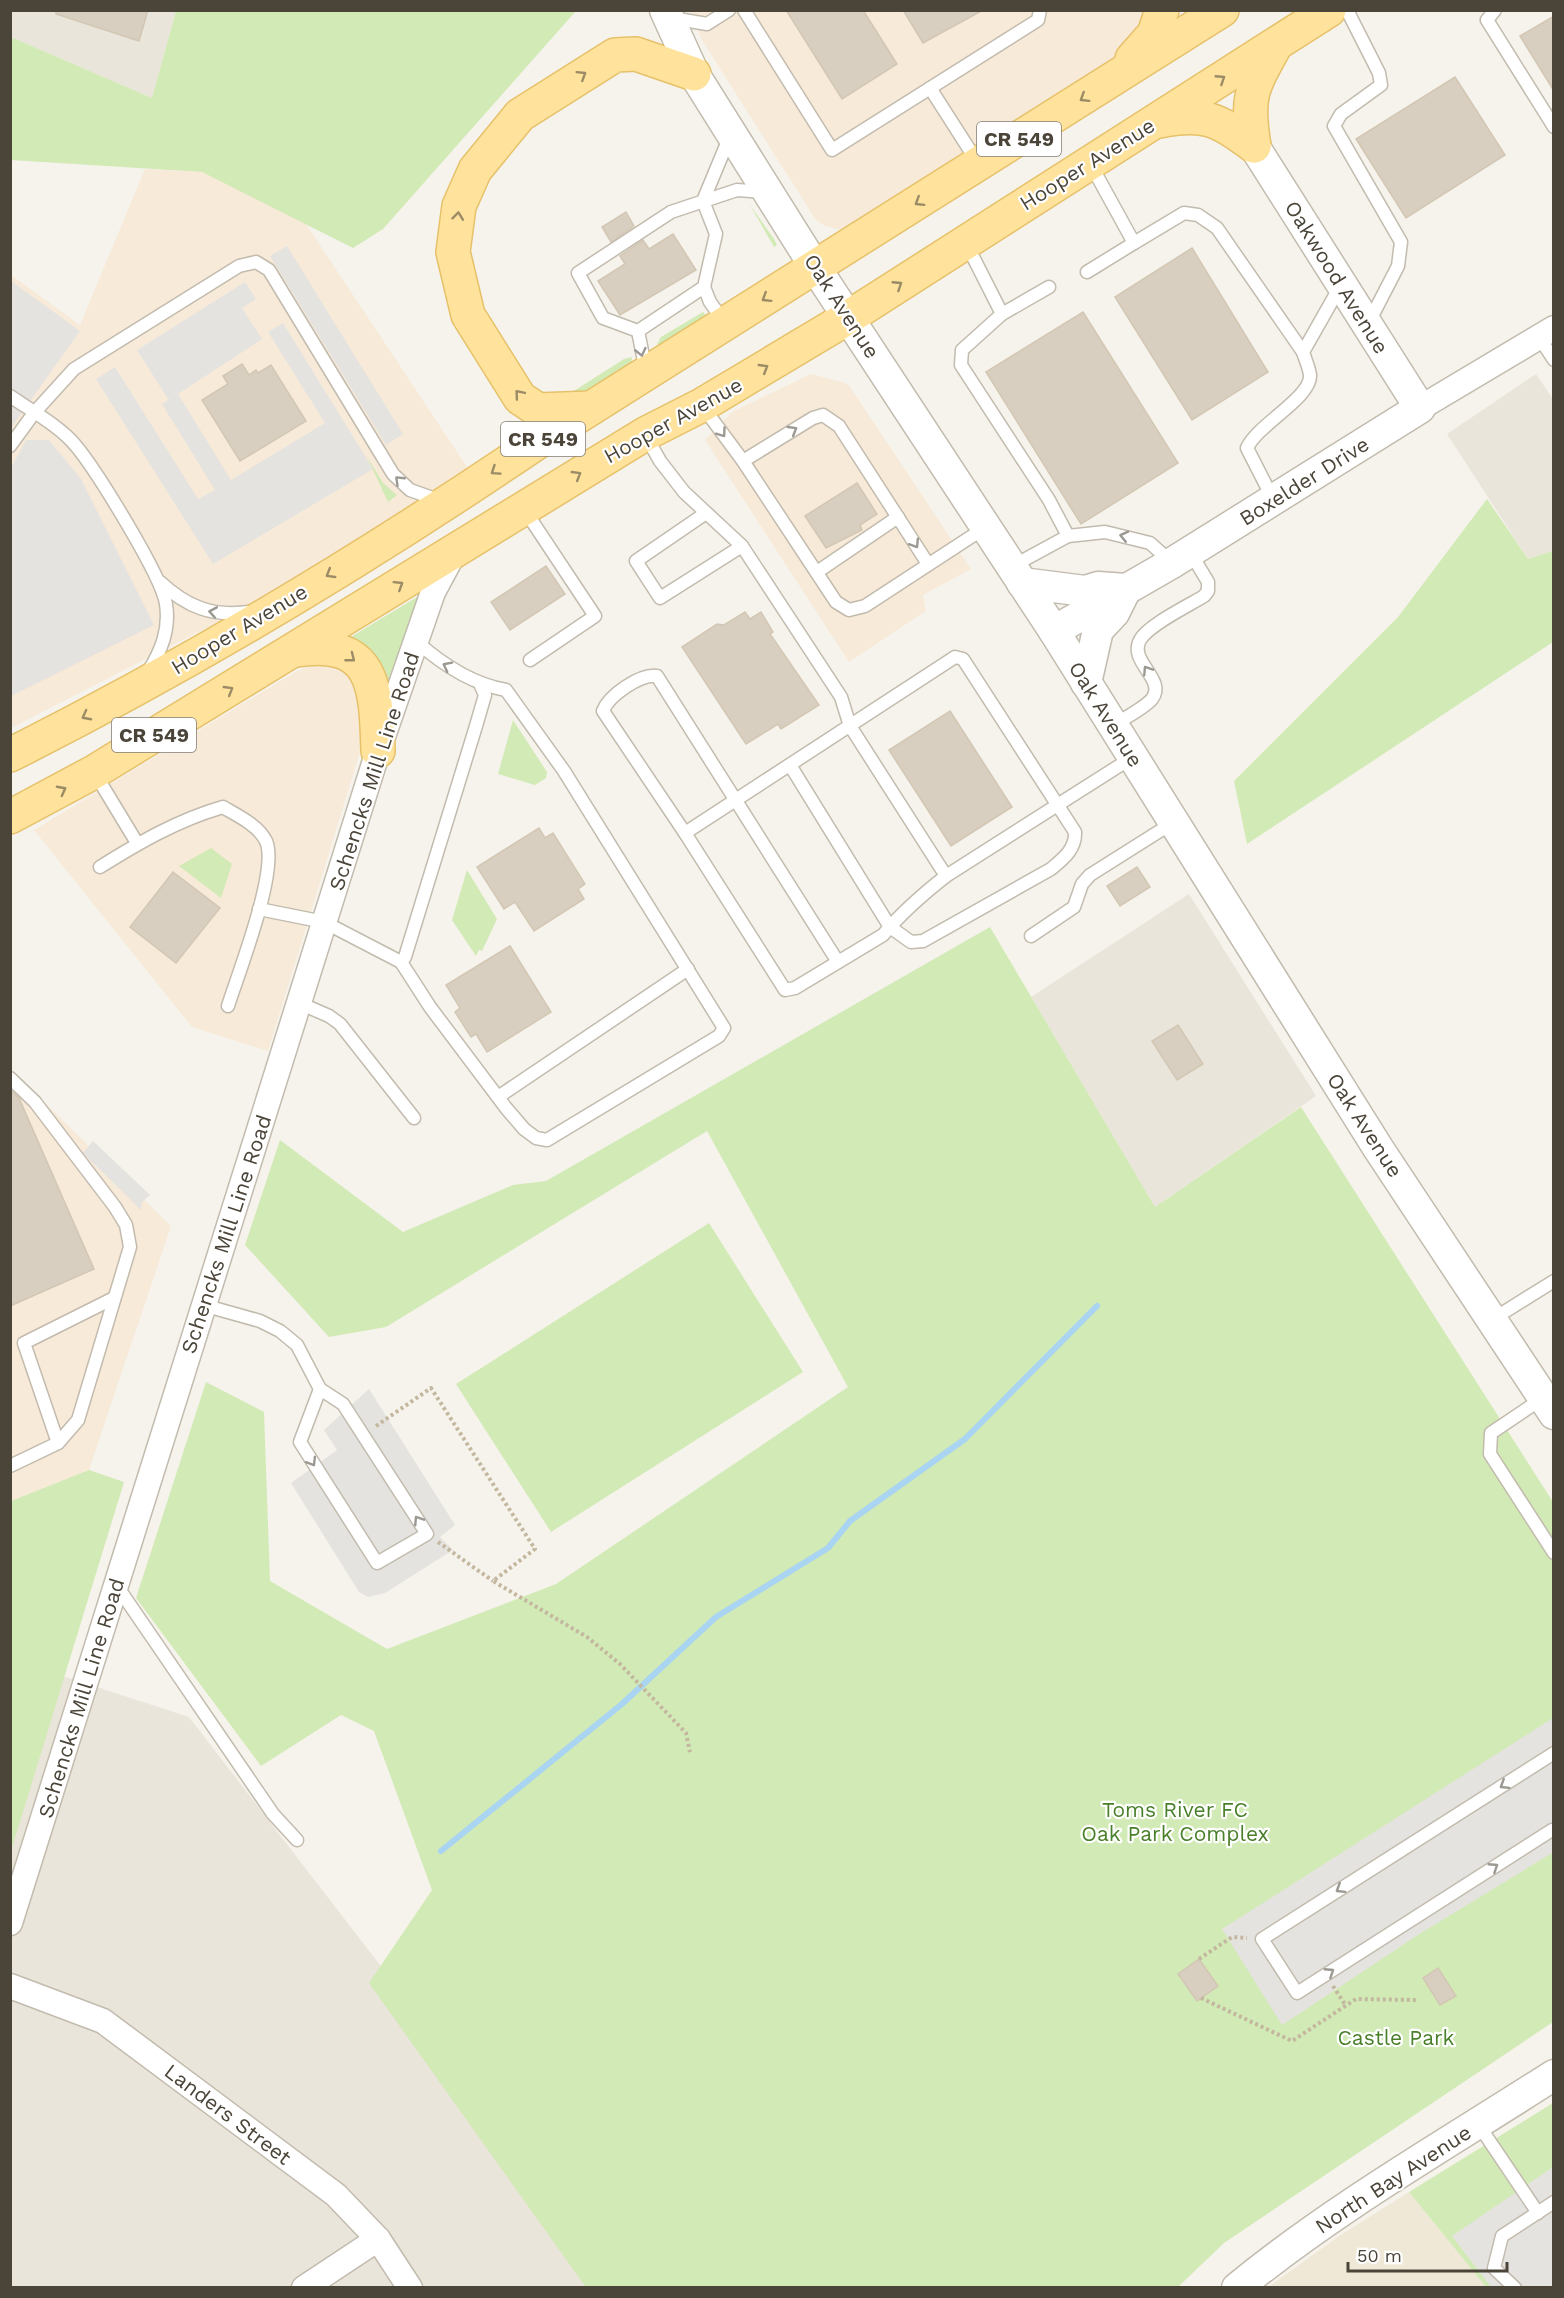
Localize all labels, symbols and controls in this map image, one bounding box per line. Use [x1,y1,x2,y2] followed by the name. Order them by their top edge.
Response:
[576,71,586,83] one-way arrow
[1215,75,1225,87] one-way arrow
[1080,91,1090,103] one-way arrow
[1015,112,1159,216] street label: Hooper Avenue
[977,122,1061,156] road number: CR 549
[915,194,925,206] one-way arrow
[1280,196,1394,358] street label: Oakwood Avenue
[451,212,463,221] one-way arrow
[799,249,885,363] street label: Oak Avenue
[891,281,902,292] one-way arrow
[761,291,772,302] one-way arrow
[634,347,647,357] one-way arrow
[758,363,768,375] one-way arrow
[599,372,747,468] street label: Hooper Avenue
[516,390,527,401] one-way arrow
[501,422,585,456] road number: CR 549
[787,426,797,438] one-way arrow
[715,427,726,438] one-way arrow
[1235,431,1373,531] street label: Boxelder Drive
[491,464,502,475] one-way arrow
[571,471,581,483] one-way arrow
[396,476,406,487] one-way arrow
[1119,531,1129,544] one-way arrow
[908,538,919,549] one-way arrow
[326,567,336,579] one-way arrow
[166,579,312,679] street label: Hooper Avenue
[393,581,403,593] one-way arrow
[208,606,218,619] one-way arrow
[324,649,424,893] street label: Schencks Mill Line Road
[344,651,355,662] one-way arrow
[1064,657,1148,771] street label: Oak Avenue
[443,662,454,673] one-way arrow
[1142,666,1154,676] one-way arrow
[223,685,233,697] one-way arrow
[82,709,92,720] one-way arrow
[112,718,196,752] road number: CR 549
[56,786,66,797] one-way arrow
[1322,1068,1408,1182] street label: Oak Avenue
[176,1112,276,1356] street label: Schencks Mill Line Road
[305,1456,316,1466] one-way arrow
[413,1516,425,1526] one-way arrow
[33,1575,129,1821] street label: Schencks Mill Line Road
[1500,1777,1510,1789] one-way arrow
[1081,1797,1269,1846] park label: Toms River FC Oak Park Complex
[1487,1863,1498,1874] one-way arrow
[1336,1882,1346,1894] one-way arrow
[1323,1968,1334,1979] one-way arrow
[1337,2025,1455,2050] park label: Castle Park
[160,2058,296,2170] street label: Landers Street
[1310,2119,1476,2239] street label: North Bay Avenue
[1348,2235,1507,2273] scale bar
[1357,2245,1402,2266] text: 50 m

